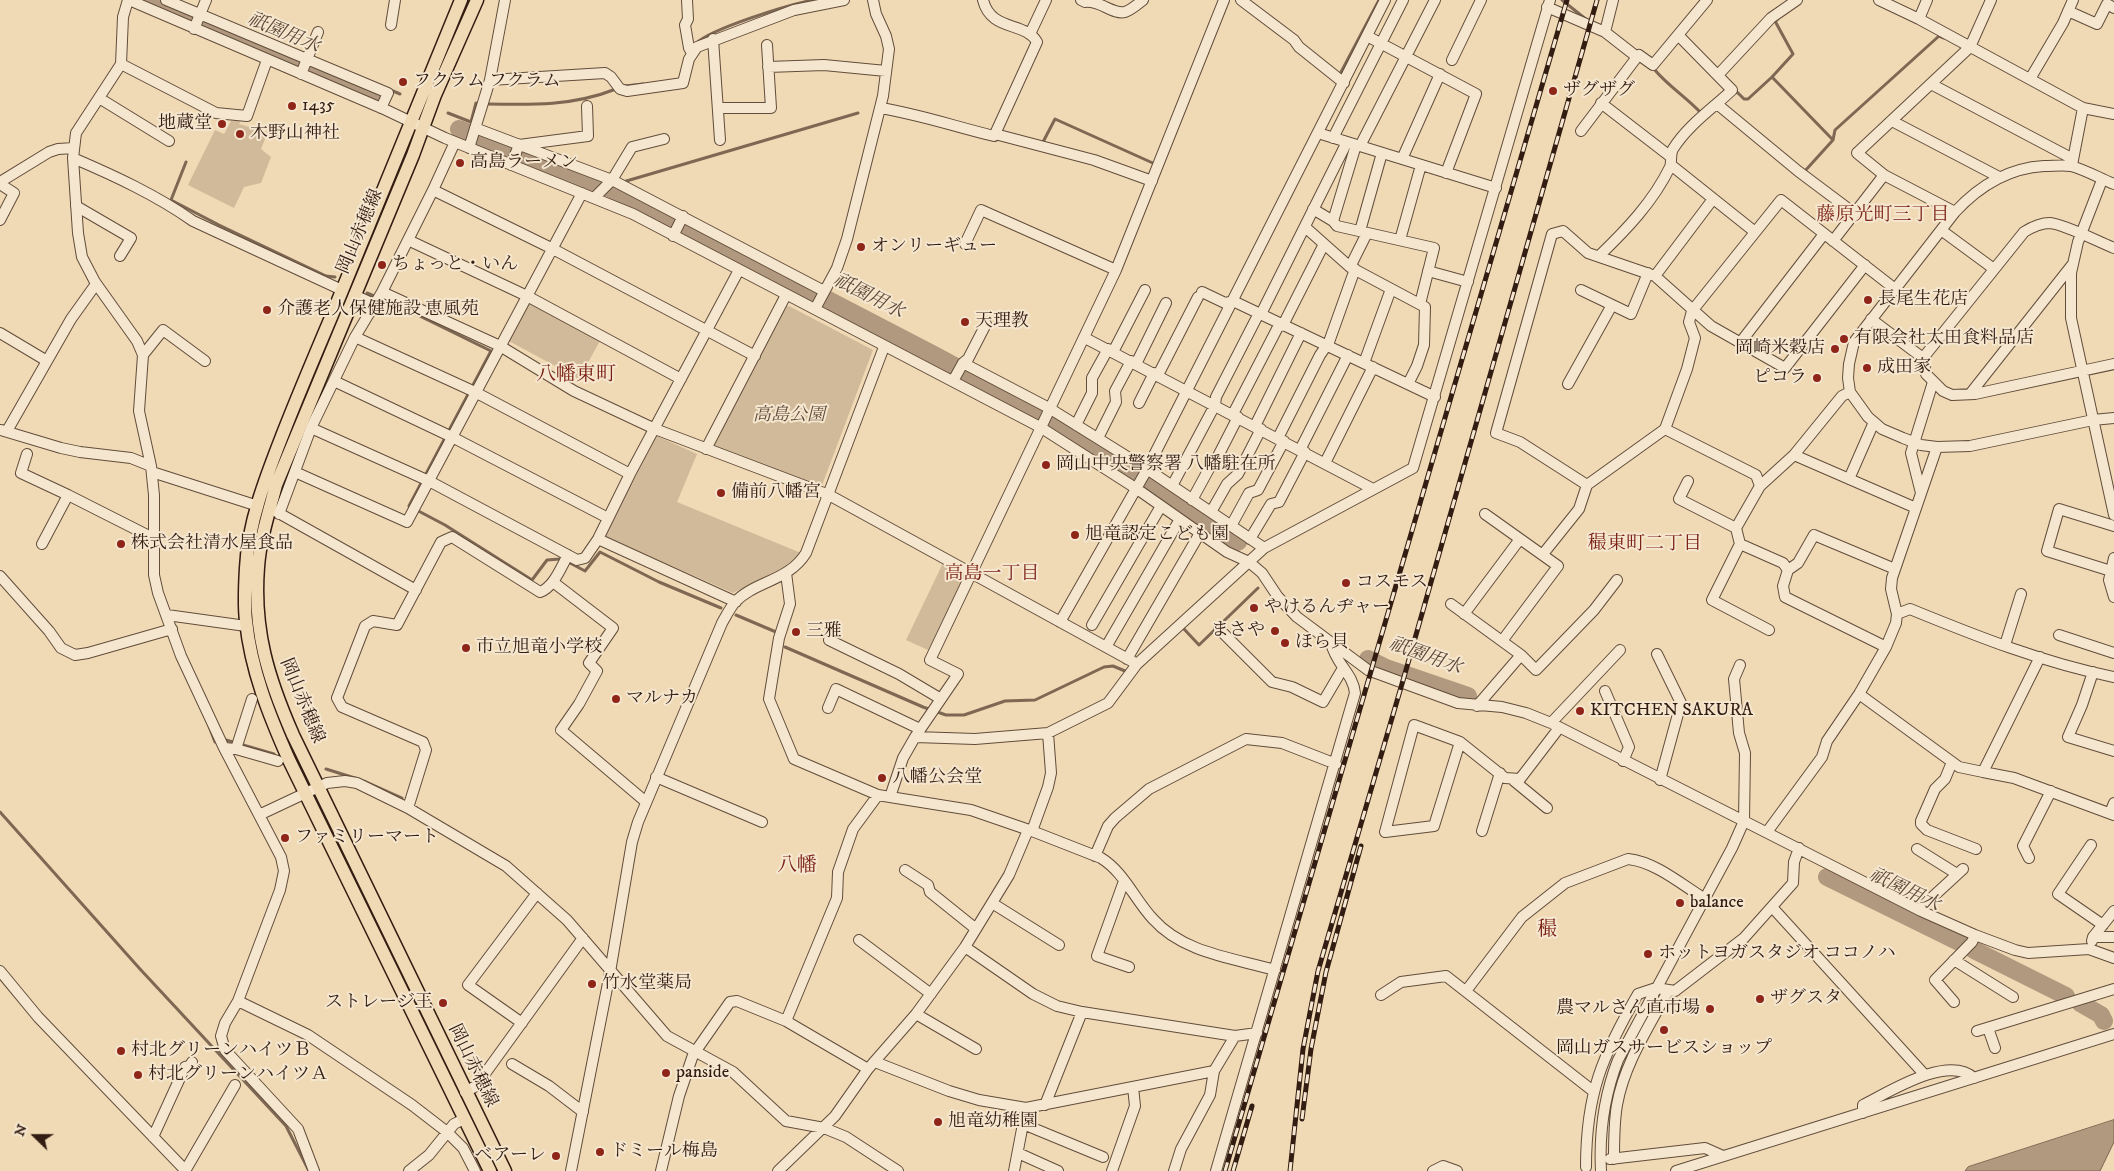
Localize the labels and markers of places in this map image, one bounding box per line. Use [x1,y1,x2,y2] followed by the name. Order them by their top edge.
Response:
[413,71,561,93] place label: フクラム フクラム
[397,76,409,88] marker: フクラム フクラム
[1563,80,1635,102] place label: ザグザグ
[1547,85,1559,97] marker: ザグザグ
[302,95,335,117] place label: 1435
[286,100,298,112] marker: 1435
[158,113,212,135] place label: 地蔵堂
[216,118,228,130] marker: 地蔵堂
[250,123,340,145] place label: 木野山神社
[234,128,246,140] marker: 木野山神社
[470,152,578,174] place label: 高島ラーメン
[454,157,466,169] marker: 高島ラーメン
[871,236,997,258] place label: オンリーギュー
[855,241,867,253] marker: オンリーギュー
[392,254,518,276] place label: ちょっと・いん
[376,259,388,271] marker: ちょっと・いん
[1878,289,1968,311] place label: 長尾生花店
[1862,294,1874,306] marker: 長尾生花店
[277,299,479,321] place label: 介護老人保健施設 恵風苑
[261,304,273,316] marker: 介護老人保健施設 恵風苑
[975,311,1029,333] place label: 天理教
[959,316,971,328] marker: 天理教
[1854,328,2034,350] place label: 有限会社太田食料品店
[1838,333,1850,345] marker: 有限会社太田食料品店
[1735,338,1825,360] place label: 岡崎米穀店
[1829,343,1841,355] marker: 岡崎米穀店
[1877,357,1931,379] place label: 成田家
[1861,362,1873,374] marker: 成田家
[1753,367,1807,389] place label: ピコラ
[1811,372,1823,384] marker: ピコラ
[1056,454,1276,476] place label: 岡山中央警察署 八幡駐在所
[1040,459,1052,471] marker: 岡山中央警察署 八幡駐在所
[731,482,821,504] place label: 備前八幡宮
[715,487,727,499] marker: 備前八幡宮
[1085,524,1229,546] place label: 旭竜認定こども園
[1069,529,1081,541] marker: 旭竜認定こども園
[131,533,293,555] place label: 株式会社清水屋食品
[115,538,127,550] marker: 株式会社清水屋食品
[1356,572,1428,594] place label: コスモス
[1340,577,1352,589] marker: コスモス
[1264,597,1390,619] place label: やけるんヂャー
[1248,602,1260,614] marker: やけるんヂャー
[1211,620,1265,642] place label: まさや
[806,621,842,643] place label: 三雅
[1269,625,1281,637] marker: まさや
[790,626,802,638] marker: 三雅
[1295,632,1349,654] place label: ほら貝
[476,637,602,659] place label: 市立旭竜小学校
[1279,637,1291,649] marker: ほら貝
[460,642,472,654] marker: 市立旭竜小学校
[626,688,698,710] place label: マルナカ
[610,693,622,705] marker: マルナカ
[1590,700,1753,722] place label: KITCHEN SAKURA
[1574,705,1586,717] marker: KITCHEN SAKURA
[892,767,982,789] place label: 八幡公会堂
[876,772,888,784] marker: 八幡公会堂
[295,827,439,849] place label: ファミリーマート
[279,832,291,844] marker: ファミリーマート
[1690,892,1744,914] place label: balance
[1674,897,1686,909] marker: balance
[1658,943,1896,965] place label: ホットヨガスタジオ ココノハ
[1642,948,1654,960] marker: ホットヨガスタジオ ココノハ
[602,973,692,995] place label: 竹水堂薬局
[586,978,598,990] marker: 竹水堂薬局
[1770,988,1842,1010] place label: ザグスタ
[325,992,433,1014] place label: ストレージ王
[1754,993,1766,1005] marker: ザグスタ
[437,997,449,1009] marker: ストレージ王
[1556,998,1700,1020] place label: 農マルさん直市場
[1704,1003,1716,1015] marker: 農マルさん直市場
[1658,1024,1670,1036] marker: 岡山ガスサービスショップ
[1556,1038,1772,1060] place label: 岡山ガスサービスショップ
[131,1040,311,1062] place label: 村北グリーンハイツＢ
[115,1045,127,1057] marker: 村北グリーンハイツＢ
[676,1062,729,1084] place label: panside
[148,1064,328,1086] place label: 村北グリーンハイツＡ
[660,1067,672,1079] marker: panside
[132,1069,144,1081] marker: 村北グリーンハイツＡ
[948,1111,1038,1133] place label: 旭竜幼稚園
[932,1116,944,1128] marker: 旭竜幼稚園
[610,1141,718,1163] place label: ドミール梅島
[475,1145,546,1167] place label: ベアーレ
[594,1146,606,1158] marker: ドミール梅島
[550,1150,562,1162] marker: ベアーレ

